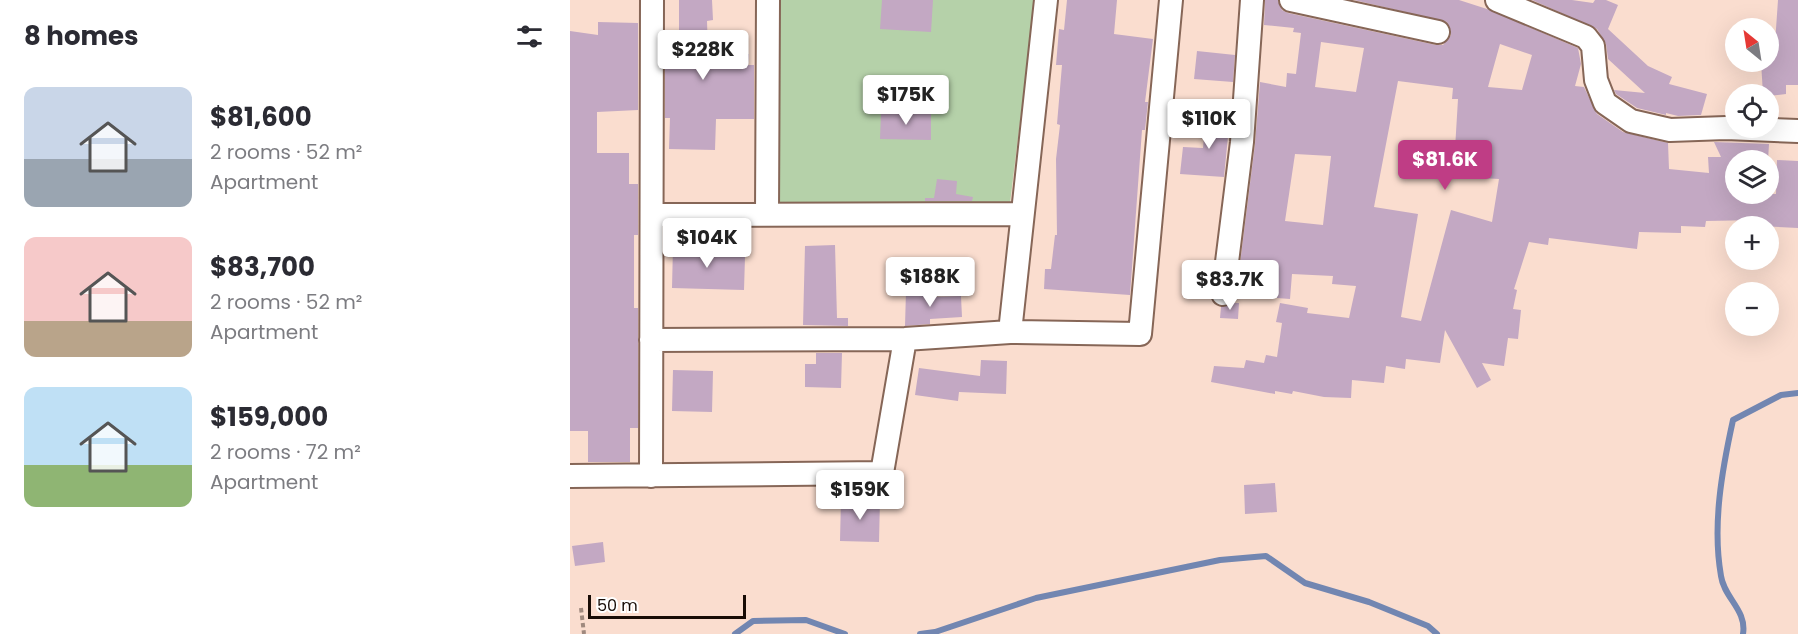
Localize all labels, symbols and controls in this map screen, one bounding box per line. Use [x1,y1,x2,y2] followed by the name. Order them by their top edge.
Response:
[24,18,139,54] text: 8 homes
[1725,18,1779,72] north arrow
[1725,18,1779,336] map controls
[513,20,546,53] icon: filters
[661,30,745,81] pin: $228K
[672,35,734,63] text: $228K
[864,75,948,126] pin: $175K
[877,80,935,108] text: $175K
[1725,84,1779,138] button: locate
[210,99,312,135] text: $81,600
[1167,99,1251,150] pin: $110K
[1181,104,1237,132] text: $110K
[72,111,144,183] icon: home
[210,138,362,166] text: 2 rooms · 52 m²
[1396,140,1494,191] pin: $81.6K
[1412,145,1478,173] text: $81.6K
[1725,150,1779,204] button: layers
[210,168,318,196] text: Apartment
[1725,216,1779,270] button: +
[665,218,749,269] pin: $104K
[676,223,738,251] text: $104K
[210,249,315,285] text: $83,700
[888,257,972,308] pin: $188K
[1181,260,1279,311] pin: $83.7K
[72,261,144,333] icon: home
[900,262,960,290] text: $188K
[1196,265,1264,293] text: $83.7K
[1725,282,1779,336] button: −
[210,288,362,316] text: 2 rooms · 52 m²
[210,318,318,346] text: Apartment
[210,399,328,435] text: $159,000
[72,411,144,483] icon: home
[210,438,361,466] text: 2 rooms · 72 m²
[210,468,318,496] text: Apartment
[818,470,902,521] pin: $159K
[830,475,890,503] text: $159K
[588,592,746,620] scale bar
[597,594,638,617] text: 50 m

